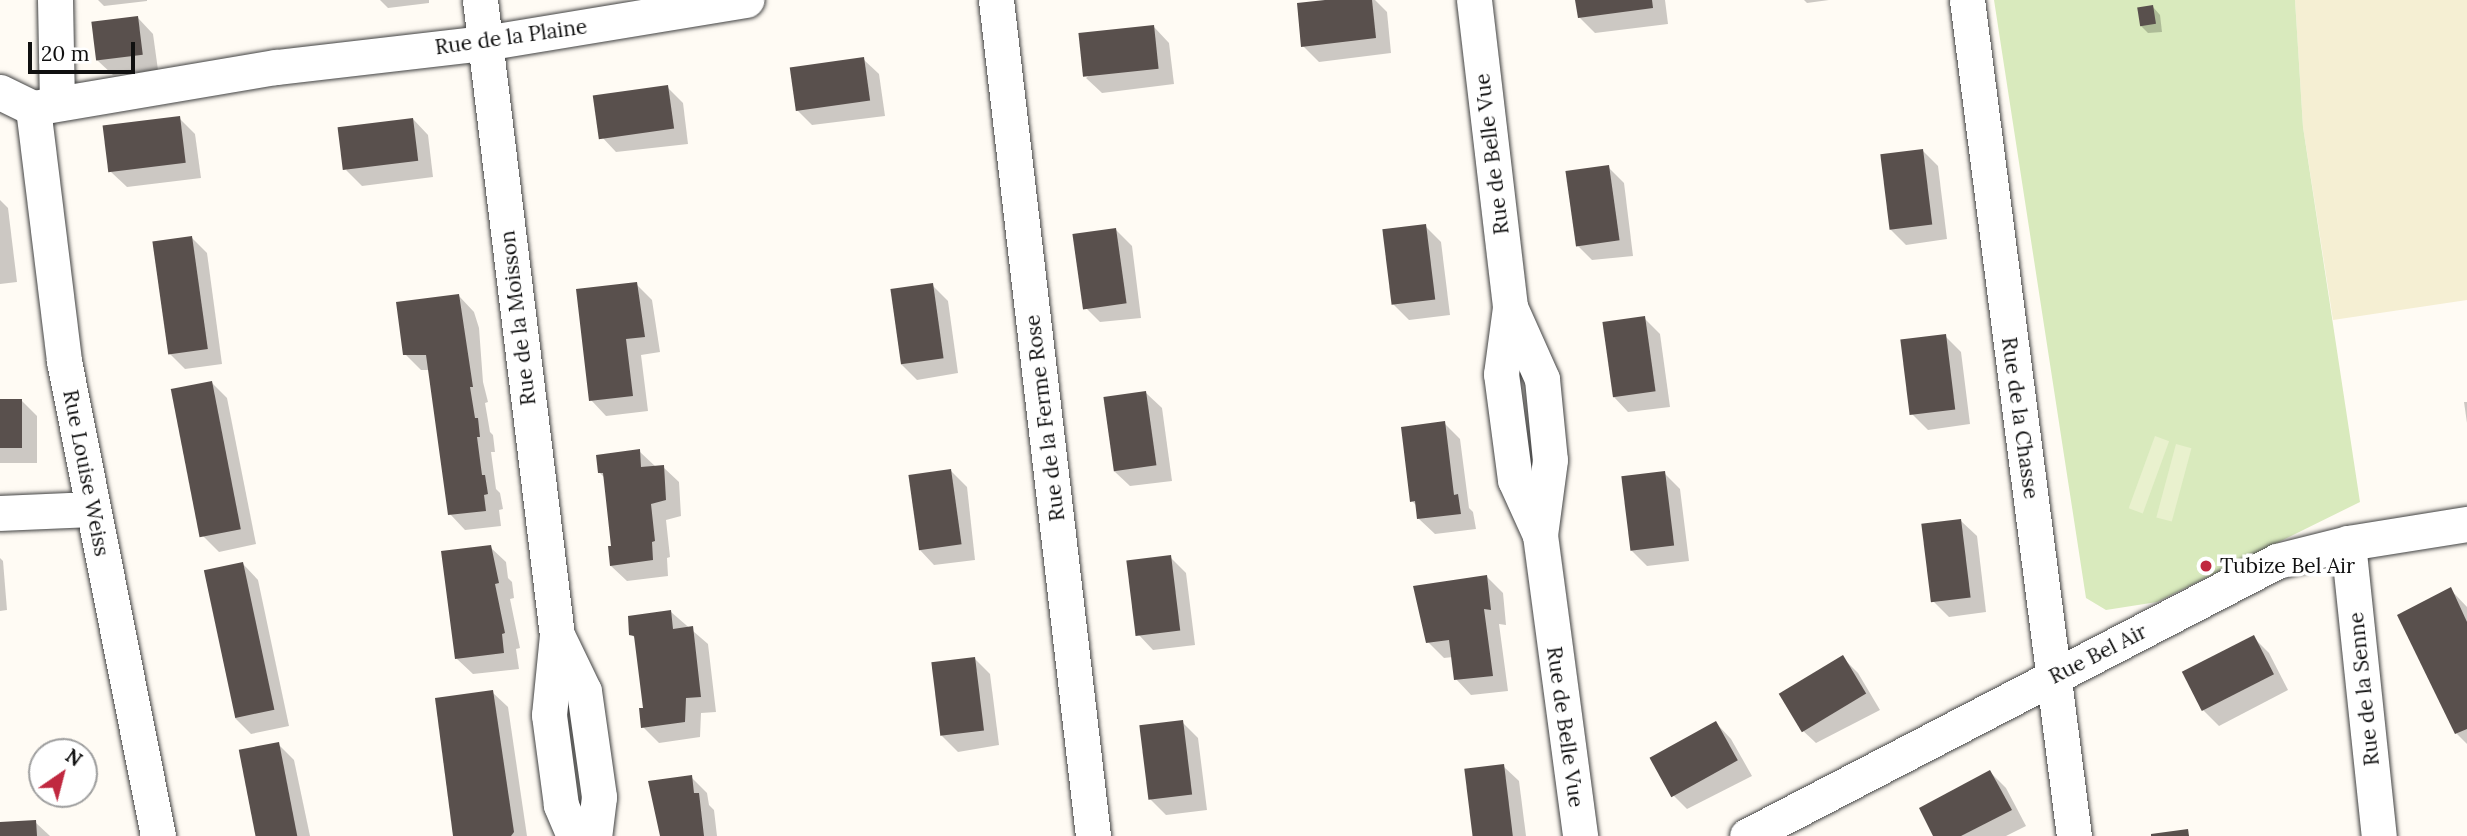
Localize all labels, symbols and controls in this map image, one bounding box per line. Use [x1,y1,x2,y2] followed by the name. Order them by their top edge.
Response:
[433,14,589,60] street label: Rue de la Plaine
[32,28,138,72] scale bar
[41,40,90,67] text: 20 m
[1470,72,1514,236] street label: Rue de Belle Vue
[495,229,541,407] street label: Rue de la Moisson
[1020,313,1070,523] street label: Rue de la Ferme Rose
[1996,335,2044,501] street label: Rue de la Chasse
[58,388,114,558] street label: Rue Louise Weiss
[2220,553,2355,579] place label: Tubize Bel Air
[2198,558,2214,574] marker: Tubize Bel Air
[2343,611,2385,767] street label: Rue de la Senne
[2045,619,2151,689] street label: Rue Bel Air
[1541,645,1589,809] street label: Rue de Belle Vue
[28,738,98,808] north arrow
[61,743,87,771] text: N

